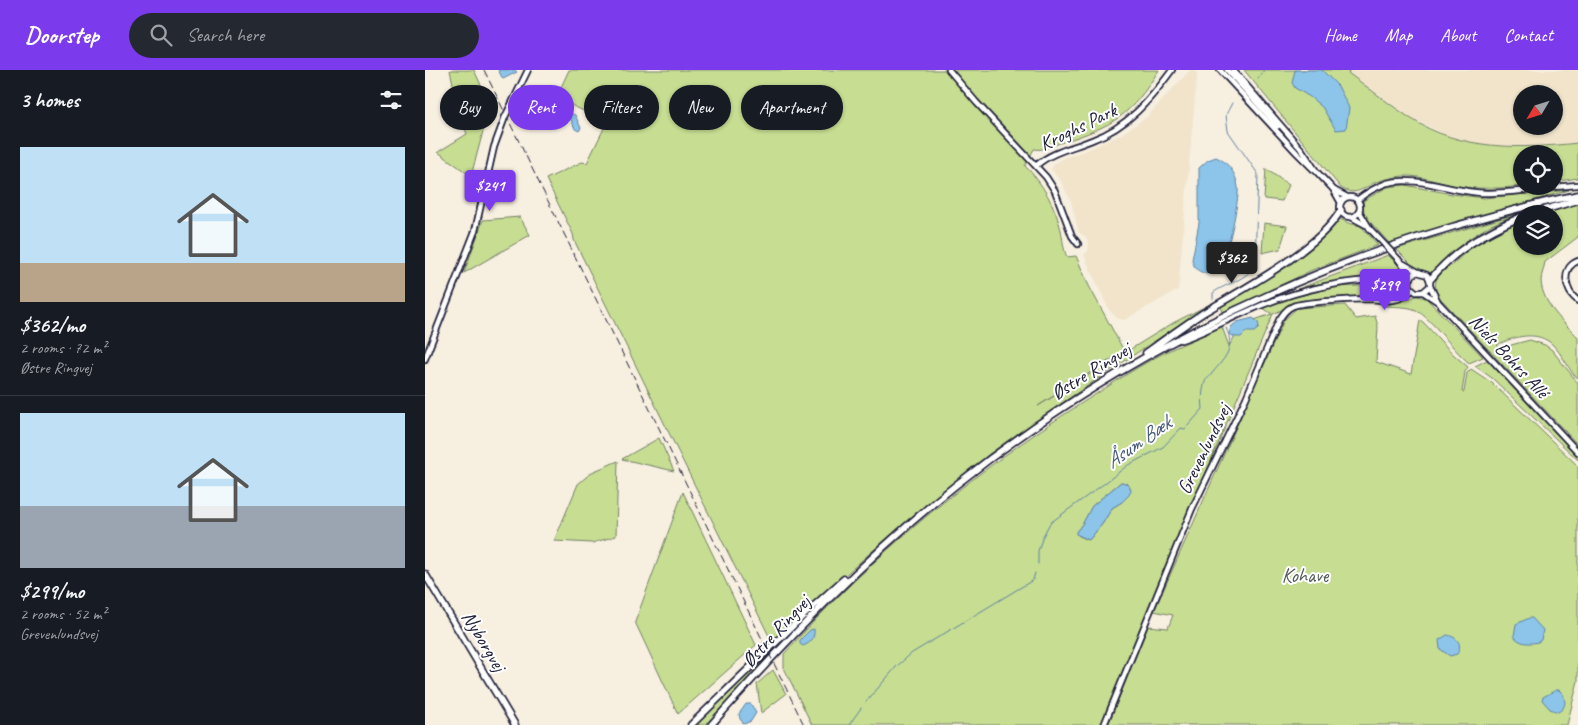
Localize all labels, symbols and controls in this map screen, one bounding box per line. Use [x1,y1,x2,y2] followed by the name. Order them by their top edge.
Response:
[129,13,479,58] search box
[25,20,99,50] text: Doorstep
[147,21,175,49] icon: search
[187,23,264,47] text: Search here
[1324,24,1357,46] text: Home
[1385,24,1412,46] text: Map
[1440,24,1476,46] text: About
[1504,24,1553,46] text: Contact
[440,85,498,130] chip: Buy
[508,85,574,130] chip: Rent
[584,85,659,130] chip: Filters
[669,85,731,130] chip: New
[741,85,843,130] chip: Apartment
[1513,85,1563,135] north arrow
[1513,85,1563,255] map controls
[377,86,405,114] icon: filters
[20,87,79,113] text: 3 homes
[1035,97,1122,156] street label: Kroghs Park
[1513,145,1563,195] button: locate
[460,170,520,212] pin: $241
[476,176,504,196] text: $241
[168,180,258,270] icon: home
[1513,205,1563,255] button: layers
[1202,242,1262,284] pin: $362
[1217,248,1247,268] text: $362
[1355,268,1415,311] pin: $299
[1371,275,1399,295] text: $299
[1464,309,1557,406] street label: Niels Bohrs Allé
[20,312,85,338] text: $362/mo
[1046,336,1137,405] street label: Østre Ringvej
[20,338,106,358] text: 2 rooms · 72 m²
[20,358,92,378] text: Østre Ringvej
[1171,398,1237,498] street label: Grevenlundsvej
[1100,408,1179,474] water label: Åsum Bæk
[168,445,258,535] icon: home
[1282,563,1330,588] park label: Kohave
[20,578,84,604] text: $299/mo
[736,588,817,672] street label: Østre Ringvej
[20,604,106,624] text: 2 rooms · 52 m²
[456,606,513,677] street label: Nyborgvej
[20,624,98,644] text: Grevenlundsvej

